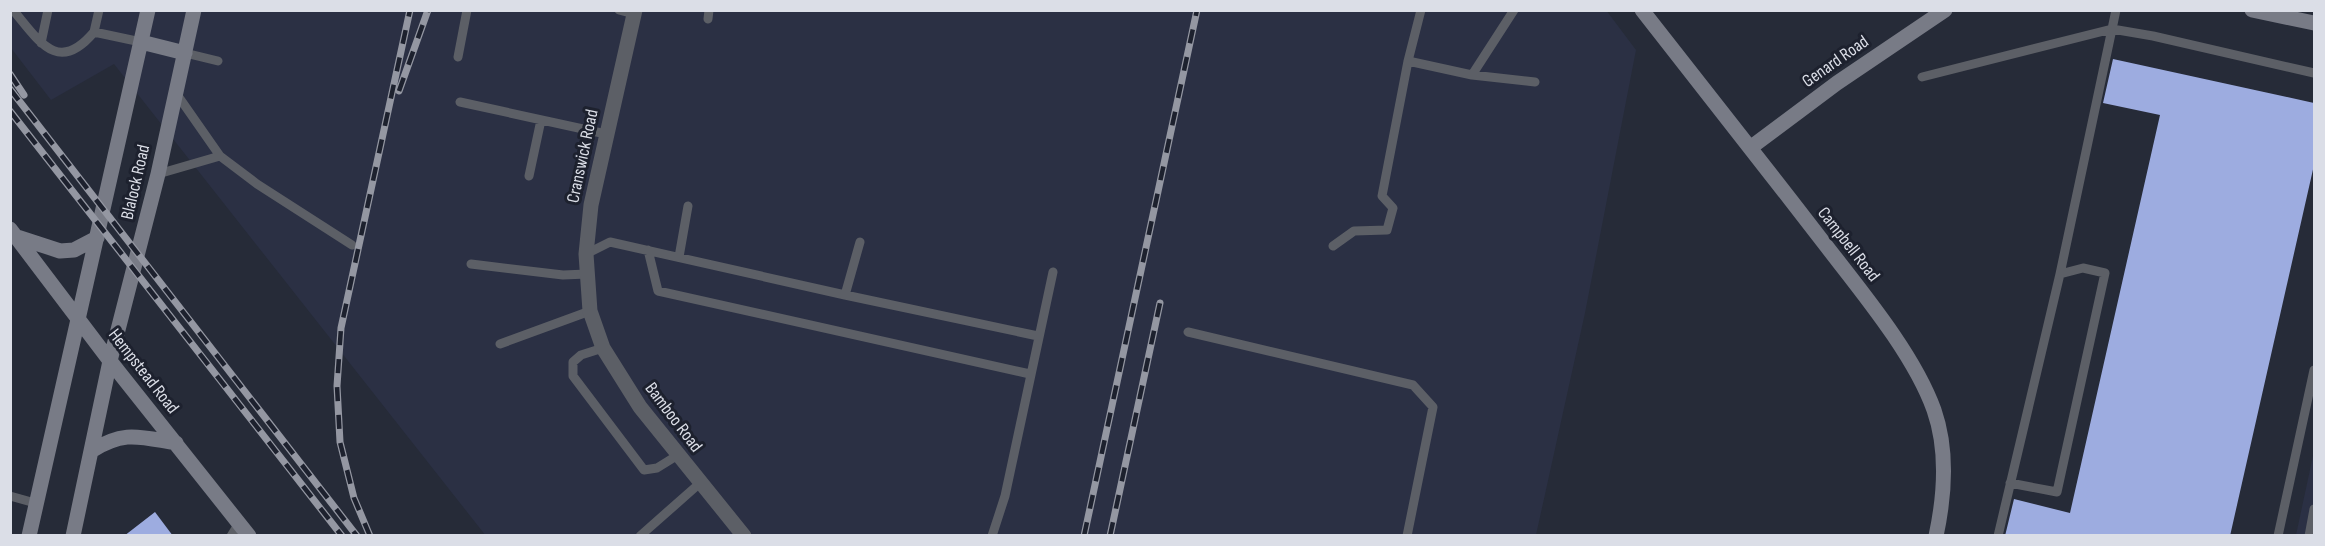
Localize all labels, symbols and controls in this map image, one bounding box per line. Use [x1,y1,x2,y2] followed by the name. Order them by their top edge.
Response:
[1798,31,1872,92] street label: Genard Road
[562,107,603,205] street label: Cranswick Road
[117,143,154,222] street label: Blalock Road
[1813,203,1884,286] street label: Campbell Road
[104,325,183,418] street label: Hempstead Road
[641,378,707,456] street label: Bamboo Road

